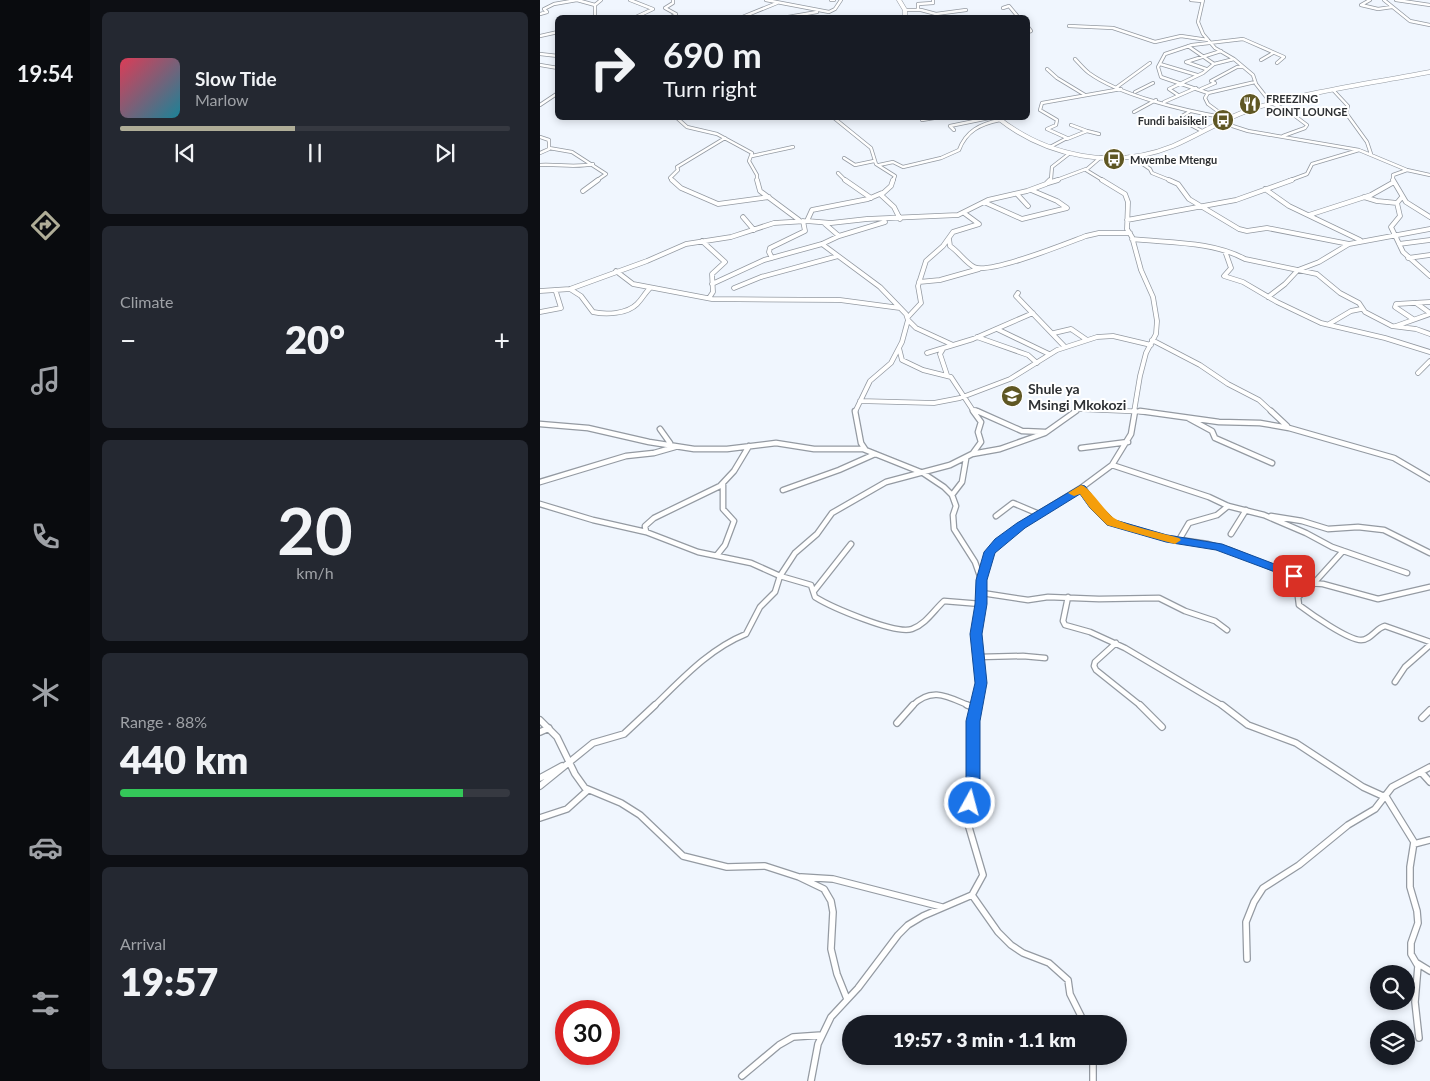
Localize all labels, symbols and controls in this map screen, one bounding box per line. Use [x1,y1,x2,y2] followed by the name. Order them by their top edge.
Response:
[663,33,762,75] text: 690 m
[580,35,645,100] icon: right
[17,60,73,87] text: 19:54
[195,67,277,90] text: Slow Tide
[663,75,757,102] text: Turn right
[195,90,249,109] text: Marlow
[1238,92,1262,116] restaurant icon: FREEZING POINT LOUNGE
[1266,92,1348,118] place label: FREEZING POINT LOUNGE
[1211,108,1235,132] bus stop icon: Fundi baisikeli
[1138,114,1207,127] place label: Fundi baisikeli
[171,139,199,167] icon: previous
[301,139,329,167] icon: pause
[431,139,459,167] icon: next
[1102,147,1126,171] bus stop icon: Mwembe Mtengu
[1130,153,1217,166] place label: Mwembe Mtengu
[28,208,63,243] icon: directions
[120,292,173,311] text: Climate
[285,316,345,362] text: 20°
[120,323,136,357] text: −
[494,323,510,357] text: +
[28,363,63,398] icon: music
[1028,380,1126,413] place label: Shule ya Msingi Mkokozi
[1000,384,1024,408] school or university icon: Shule ya Msingi Mkokozi
[277,491,353,569] text: 20
[28,519,63,554] icon: phone
[1273,555,1315,597] pin
[1280,562,1308,590] icon: arrive
[296,563,334,582] text: km/h
[28,675,63,710] icon: climate
[120,712,207,731] text: Range · 88%
[120,736,248,782] text: 440 km
[943,776,995,828] position arrow
[28,830,63,865] icon: car
[120,934,166,953] text: Arrival
[120,958,218,1004] text: 19:57
[1370,965,1415,1065] map controls
[1370,965,1415,1010] button: search
[28,986,63,1021] icon: filters
[555,1000,620,1065] speed limit sign: 30
[1370,1020,1415,1065] button: layers
[893,1028,1076,1051] text: 19:57 · 3 min · 1.1 km

